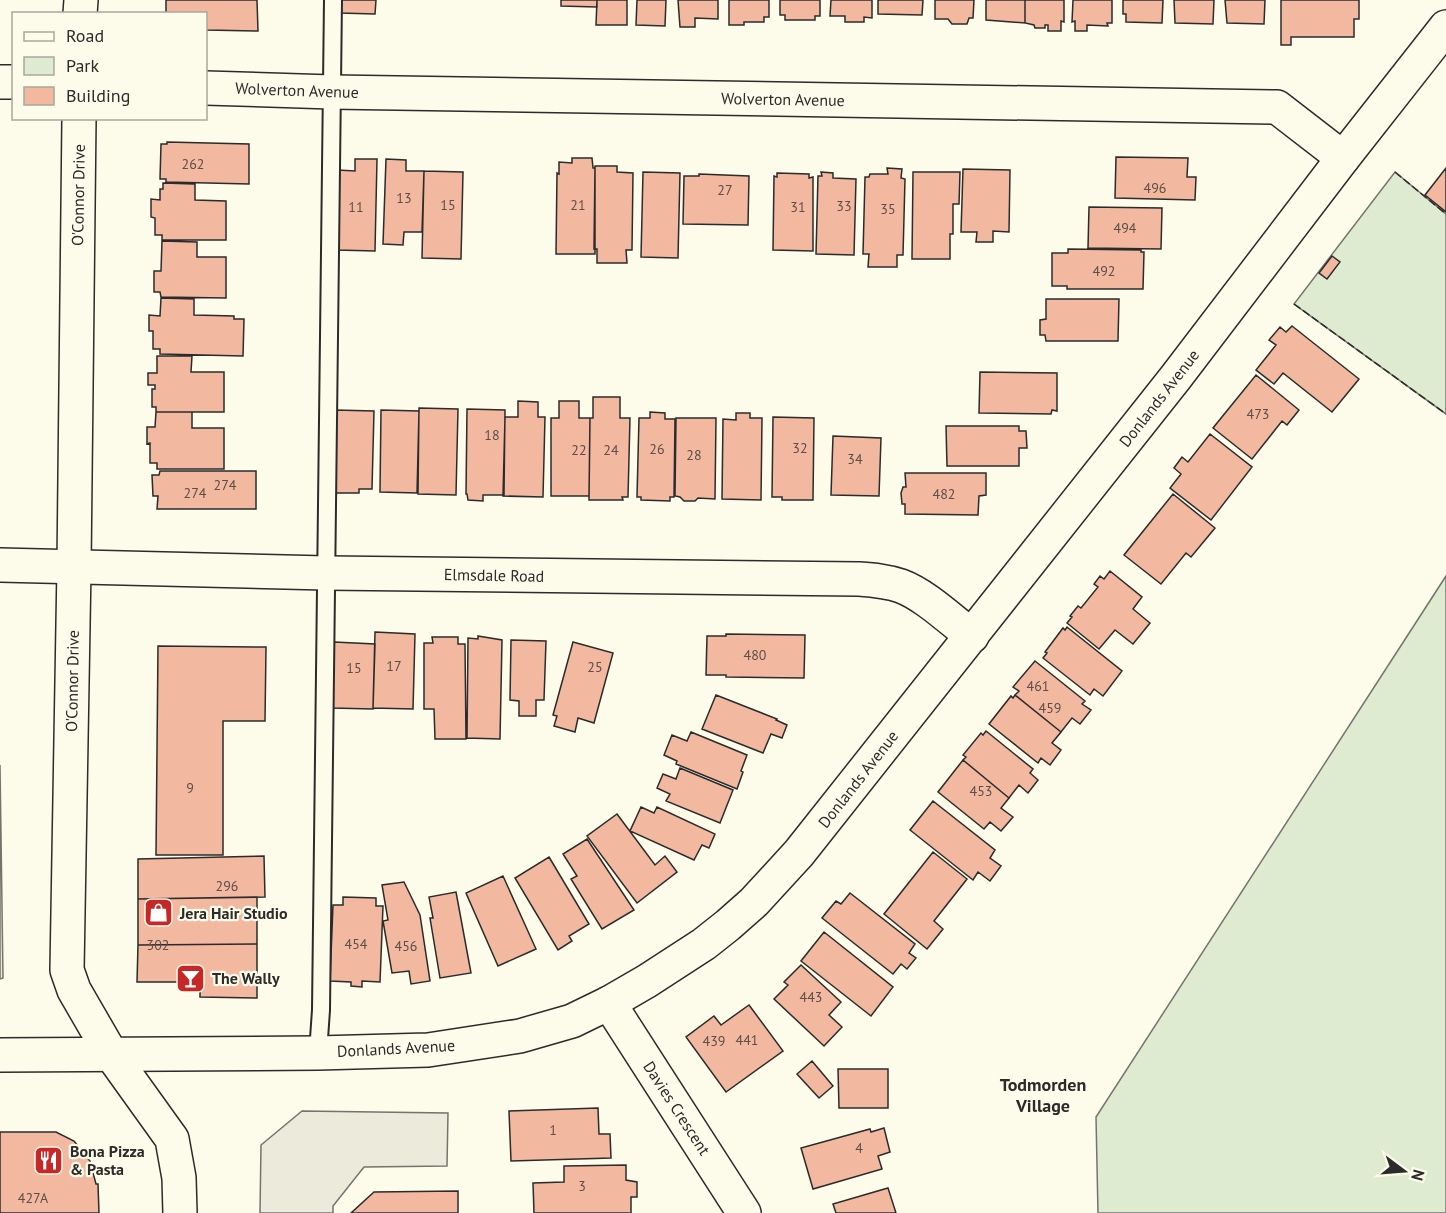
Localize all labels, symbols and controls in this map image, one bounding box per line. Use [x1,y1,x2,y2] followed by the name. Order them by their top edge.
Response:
[12,12,207,120] legend
[66,24,104,47] text: Road
[66,54,99,77] text: Park
[235,78,359,102] street label: Wolverton Avenue
[66,84,130,107] text: Building
[721,88,845,110] street label: Wolverton Avenue
[67,144,89,246] street label: O'Connor Drive
[182,155,204,173] house number: 262
[1144,179,1166,197] house number: 496
[717,181,733,199] house number: 27
[396,189,412,207] house number: 13
[440,196,456,214] house number: 15
[570,196,586,214] house number: 21
[836,197,852,215] house number: 33
[348,198,364,216] house number: 11
[790,198,806,216] house number: 31
[880,200,896,218] house number: 35
[1114,219,1137,237] house number: 494
[1093,262,1115,280] house number: 492
[1115,345,1203,451] street label: Donlands Avenue
[1247,405,1269,423] house number: 473
[484,426,500,444] house number: 18
[792,439,808,457] house number: 32
[649,440,665,458] house number: 26
[571,441,587,459] house number: 22
[603,441,619,459] house number: 24
[686,446,702,464] house number: 28
[847,450,863,468] house number: 34
[214,476,237,494] house number: 274
[184,484,207,502] house number: 274
[933,485,955,503] house number: 482
[444,564,544,586] street label: Elmsdale Road
[61,630,83,732] street label: O'Connor Drive
[744,646,767,664] house number: 480
[386,657,402,675] house number: 17
[587,658,603,676] house number: 25
[346,659,362,677] house number: 15
[1027,677,1049,695] house number: 461
[1039,699,1061,717] house number: 459
[814,726,902,832] street label: Donlands Avenue
[186,779,194,797] house number: 9
[970,782,992,800] house number: 453
[216,877,238,895] house number: 296
[143,897,175,929] shop icon: Jera Hair Studio
[179,903,288,923] place label: Jera Hair Studio
[345,935,368,953] house number: 454
[147,936,169,954] house number: 302
[395,937,417,955] house number: 456
[175,962,207,994] bar icon: The Wally
[212,968,280,988] place label: The Wally
[800,988,822,1006] house number: 443
[736,1031,758,1049] house number: 441
[703,1032,725,1050] house number: 439
[336,1035,456,1061] street label: Donlands Avenue
[639,1057,715,1159] street label: Davies Crescent
[1000,1073,1086,1117] district label: Todmorden Village
[549,1121,557,1139] house number: 1
[855,1139,863,1157] house number: 4
[70,1141,145,1179] place label: Bona Pizza & Pasta
[1374,1141,1434,1201] north arrow
[33,1144,65,1176] restaurant icon: Bona Pizza & Pasta
[1407,1167,1429,1183] text: N
[578,1177,586,1195] house number: 3
[18,1189,49,1207] house number: 427A

